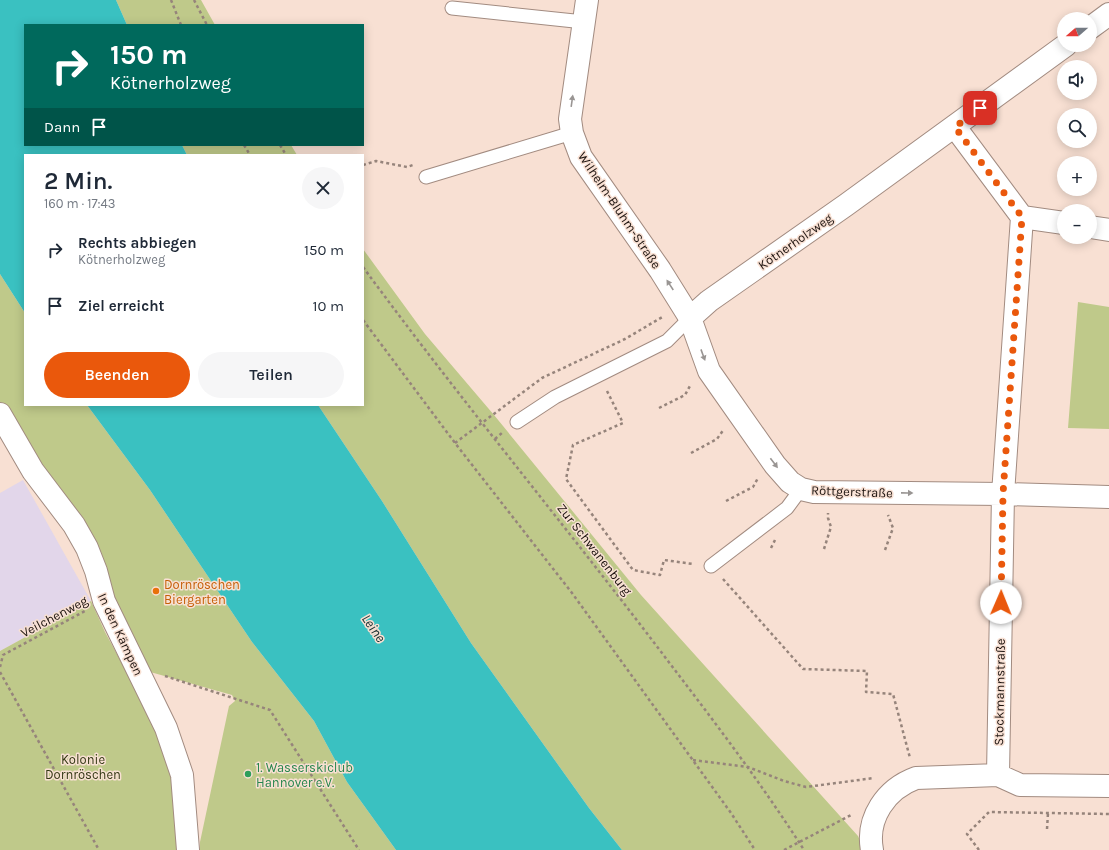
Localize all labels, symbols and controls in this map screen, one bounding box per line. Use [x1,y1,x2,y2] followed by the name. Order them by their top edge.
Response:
[1057,12,1097,52] north arrow
[1057,12,1097,244] map controls
[110,38,188,71] text: 150 m
[44,40,96,92] icon: right
[1057,60,1097,100] button: sound
[110,72,231,94] text: Kötnerholzweg
[963,91,997,125] pin
[569,95,575,107] one-way arrow
[969,97,991,119] icon: arrive
[1057,108,1097,148] button: search
[88,116,110,138] icon: arrive
[44,118,80,136] text: Dann
[575,149,664,272] street label: Wilhelm-Bluhm-Straße
[1057,156,1097,196] button: +
[44,167,113,195] text: 2 Min.
[302,167,344,209] button: close
[44,196,116,211] text: 160 m · 17:43
[1057,204,1097,244] button: −
[755,210,836,273] street label: Kötnerholzweg
[78,234,197,252] text: Rechts abbiegen
[44,239,66,261] icon: right
[304,241,344,259] text: 150 m
[78,252,165,267] text: Kötnerholzweg
[666,280,674,290] one-way arrow
[44,295,66,317] icon: arrive
[78,297,164,315] text: Ziel erreicht
[313,297,344,315] text: 10 m
[701,349,707,361] one-way arrow
[44,352,190,398] button: Beenden
[198,352,344,398] button: Teilen
[770,458,779,469] one-way arrow
[811,483,893,500] street label: Röttgerstraße
[901,490,914,496] one-way arrow
[554,501,635,599] street label: Zur Schwanenburg
[164,577,240,607] place label: Dornröschen Biergarten
[980,582,1022,624] position arrow
[151,586,161,596] marker: Dornröschen Biergarten
[95,591,146,678] street label: In den Kämpen
[18,592,91,640] street label: Veilchenweg
[358,611,390,646] water label: Leine
[991,638,1008,746] street label: Stockmannstraße
[45,752,121,782] park label: Kolonie Dornröschen
[256,760,353,790] place label: 1. Wasserskiclub Hannover e.V.
[243,769,253,779] marker: 1. Wasserskiclub Hannover e.V.

